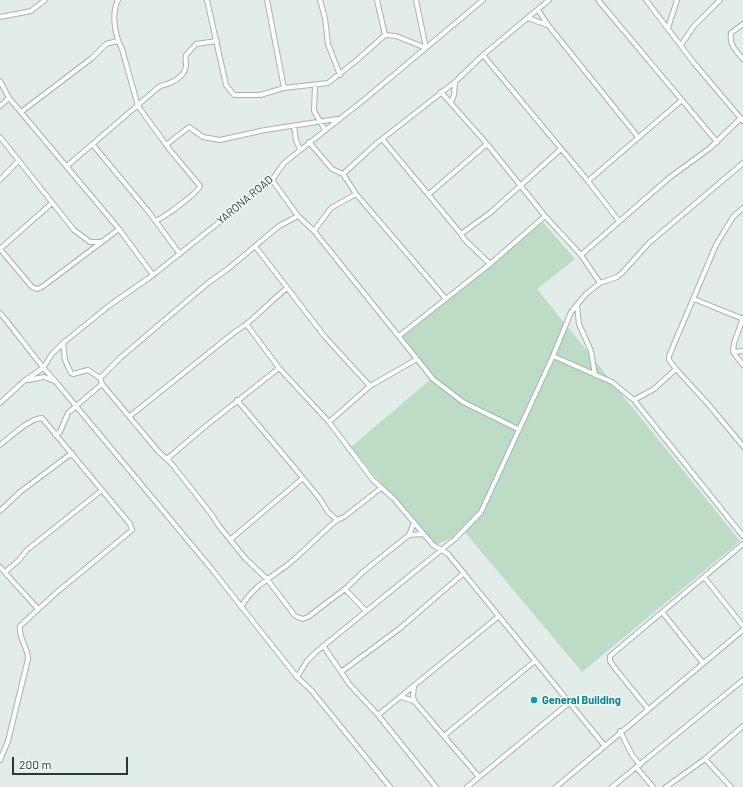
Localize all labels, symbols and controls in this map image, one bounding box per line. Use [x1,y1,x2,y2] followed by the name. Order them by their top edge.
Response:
[214,173,276,227] street label: YARONA ROAD
[542,693,621,707] place label: General Building
[529,695,539,705] marker: General Building
[14,749,130,775] scale bar
[19,757,51,771] text: 200 m

